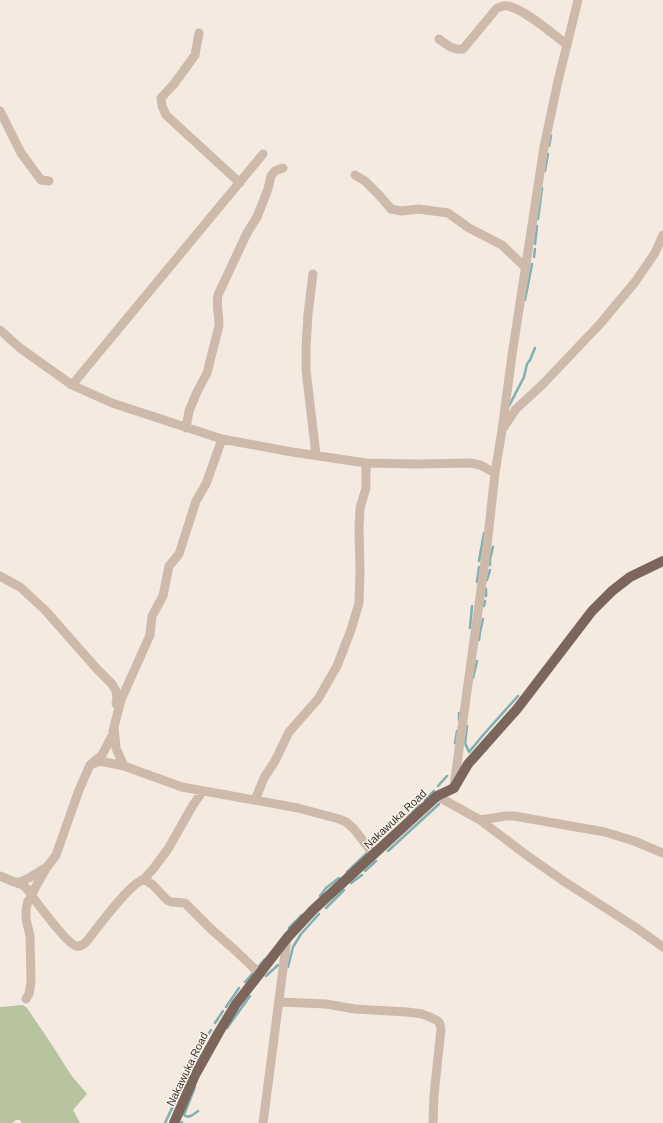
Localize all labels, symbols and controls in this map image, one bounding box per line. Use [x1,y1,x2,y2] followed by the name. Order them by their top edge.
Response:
[361,787,429,851] street label: Nakawuka Road
[164,1030,210,1108] street label: Nakawuka Road

